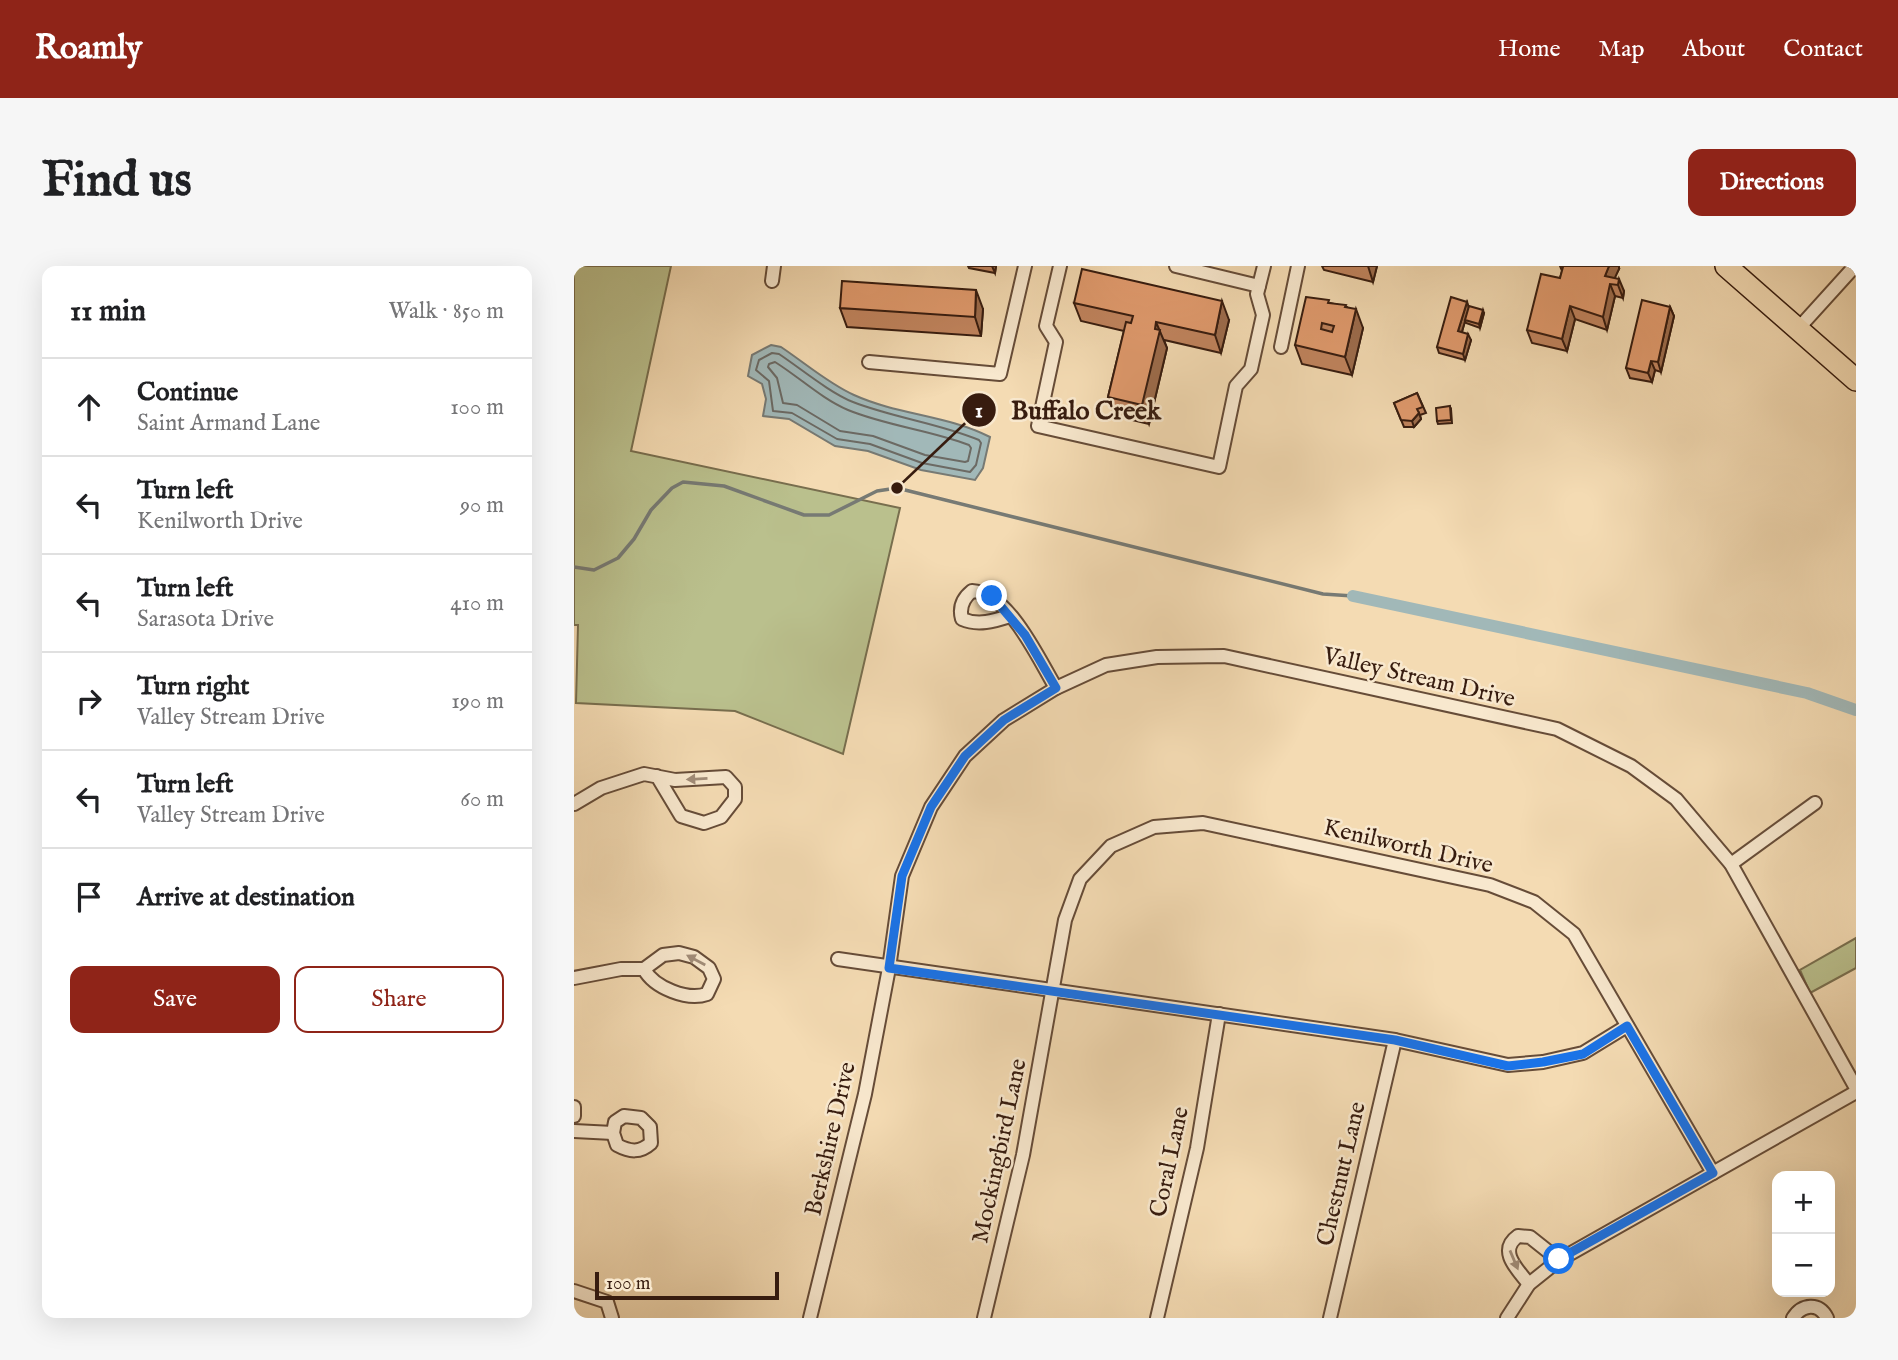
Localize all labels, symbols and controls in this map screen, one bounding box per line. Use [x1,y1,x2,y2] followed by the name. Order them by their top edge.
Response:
[35,28,142,70] text: Roamly
[1498,34,1561,65] text: Home
[1599,34,1645,65] text: Map
[1683,34,1745,65] text: About
[1783,34,1863,65] text: Contact
[1688,149,1856,216] button: Directions
[42,151,192,213] text: Find us
[70,293,146,331] text: 11 min
[388,297,504,326] text: Walk · 850 m
[137,376,238,409] text: Continue
[962,387,1175,434] callout: Buffalo Creek
[70,388,108,426] icon: ahead
[450,393,504,422] text: 100 m
[1011,395,1162,428] text: Buffalo Creek
[975,398,983,425] text: 1
[137,409,320,438] text: Saint Armand Lane
[137,474,234,507] text: Turn left
[70,486,108,524] icon: left
[460,491,504,520] text: 90 m
[137,507,303,536] text: Kenilworth Drive
[137,572,234,605] text: Turn left
[976,580,1007,611] route end
[70,584,108,622] icon: left
[450,589,504,618] text: 410 m
[137,605,274,634] text: Sarasota Drive
[1319,641,1518,715] street label: Valley Stream Drive
[137,670,250,703] text: Turn right
[70,682,108,720] icon: right
[451,687,504,716] text: 190 m
[137,703,325,732] text: Valley Stream Drive
[137,768,234,801] text: Turn left
[686,773,708,784] one-way arrow
[70,780,108,818] icon: left
[460,785,504,814] text: 60 m
[137,801,325,830] text: Valley Stream Drive
[1320,812,1496,882] street label: Kenilworth Drive
[70,878,108,916] icon: arrive
[137,881,355,914] text: Arrive at destination
[686,954,705,966] one-way arrow
[70,966,280,1033] button: Save
[294,966,504,1033] button: Share
[965,1056,1035,1246] street label: Mockingbird Lane
[798,1059,864,1219] street label: Berkshire Drive
[1310,1099,1374,1249] street label: Chestnut Lane
[1143,1104,1197,1220] street label: Coral Lane
[1772,1171,1835,1297] map controls
[1772,1171,1835,1234] button: +
[1772,1234,1835,1297] button: −
[1543,1243,1574,1274] route start
[1508,1250,1519,1271] one-way arrow
[595,1269,779,1301] scale bar
[606,1272,650,1296] text: 100 m

